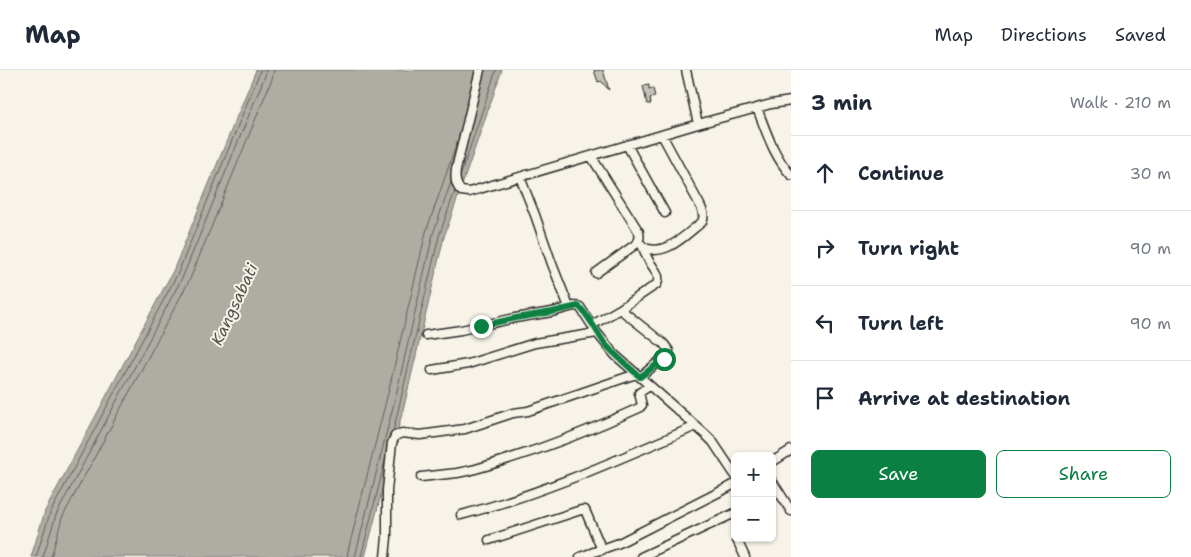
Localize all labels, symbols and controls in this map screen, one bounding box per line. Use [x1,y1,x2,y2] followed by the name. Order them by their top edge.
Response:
[25,19,81,51] text: Map
[935,23,973,47] text: Map
[1001,23,1087,47] text: Directions
[1115,23,1166,47] text: Saved
[811,89,872,117] text: 3 min
[1070,92,1171,113] text: Walk · 210 m
[811,159,839,187] icon: ahead
[858,161,944,186] text: Continue
[1130,163,1171,184] text: 30 m
[811,234,839,262] icon: right
[858,236,959,261] text: Turn right
[1130,238,1171,259] text: 90 m
[206,260,263,348] water label: Kangsabati
[811,309,839,337] icon: left
[858,311,944,336] text: Turn left
[1130,313,1171,334] text: 90 m
[470,315,493,338] route end
[653,348,676,371] route start
[811,384,839,412] icon: arrive
[858,386,1070,411] text: Arrive at destination
[811,450,986,498] button: Save
[996,450,1171,498] button: Share
[731,452,776,542] map controls
[731,452,776,497] button: +
[731,497,776,542] button: −

